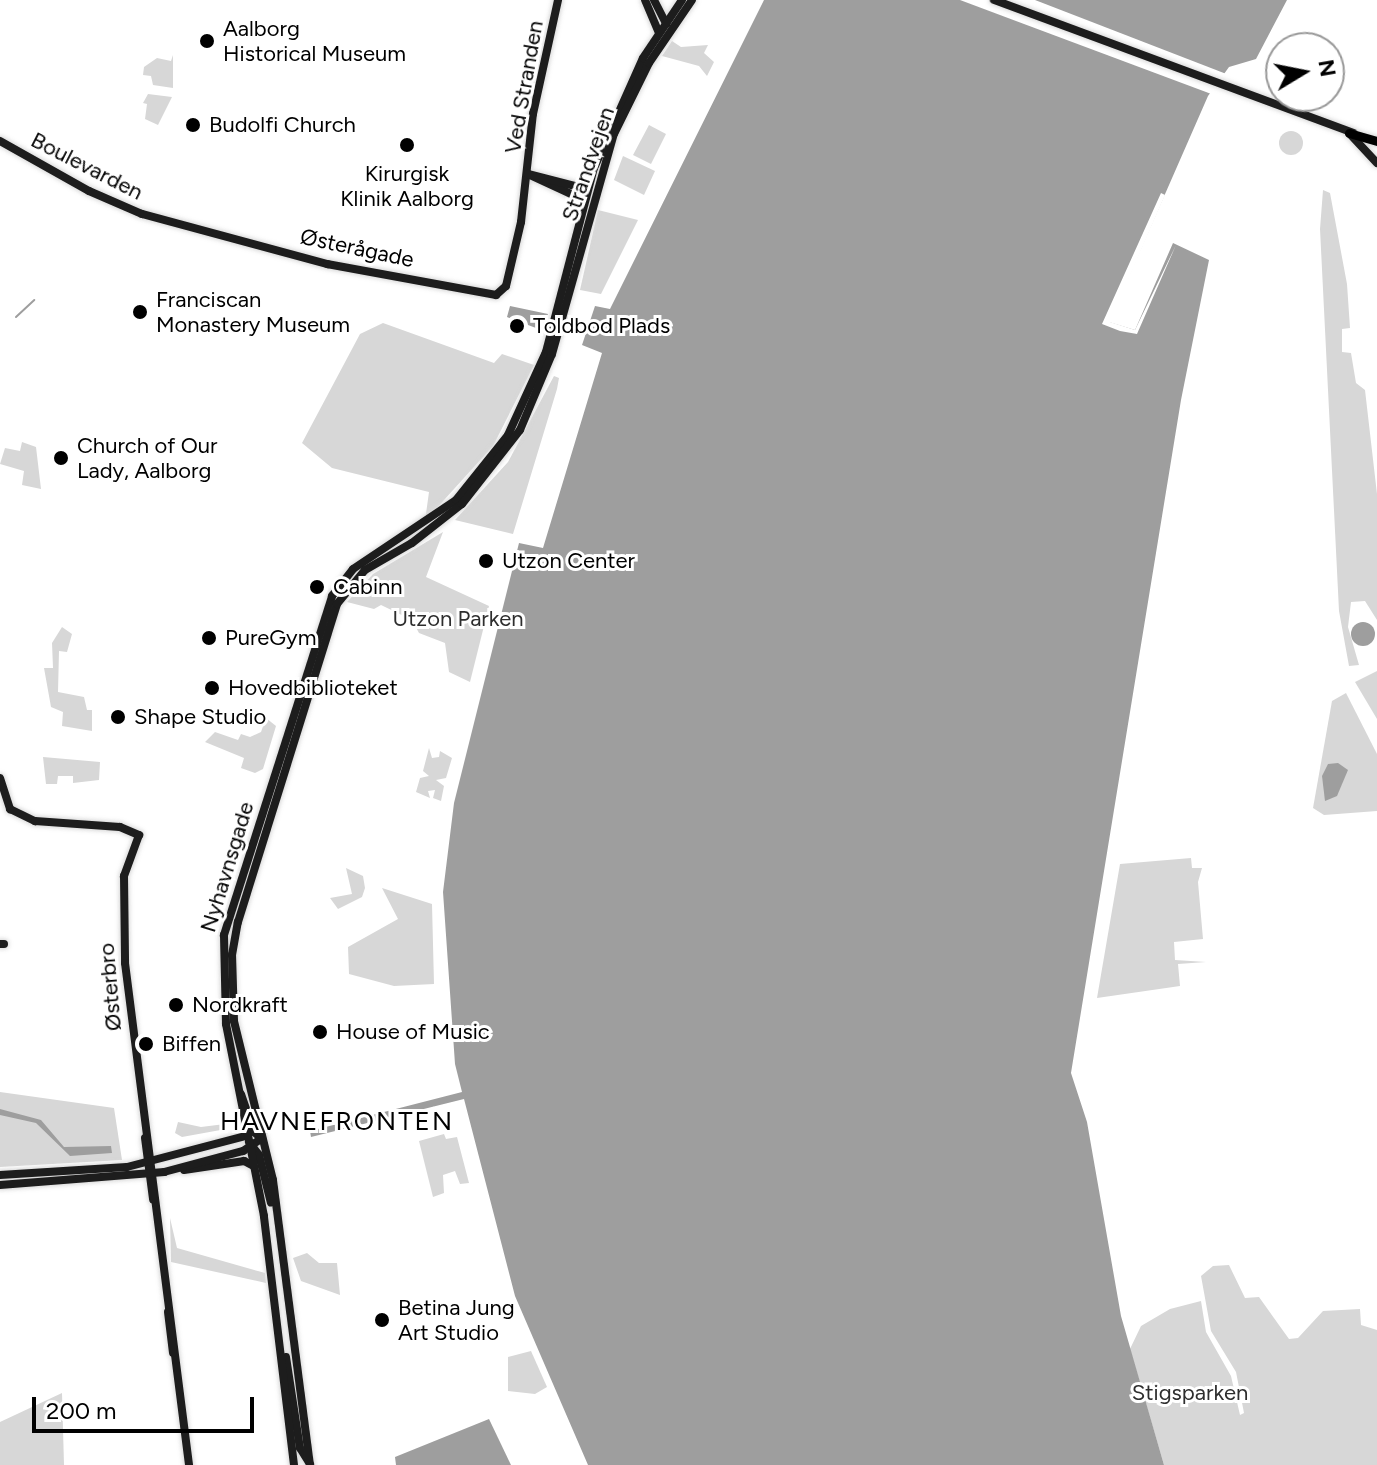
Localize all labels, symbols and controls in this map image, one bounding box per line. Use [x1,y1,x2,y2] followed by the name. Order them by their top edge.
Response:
[223,15,406,66] place label: Aalborg Historical Museum
[499,18,549,156] street label: Ved Stranden
[198,32,216,50] marker: Aalborg Historical Museum
[1265,32,1345,112] north arrow
[1312,57,1342,79] text: N
[556,103,620,225] street label: Strandvejen
[209,112,356,138] place label: Budolfi Church
[184,116,202,134] marker: Budolfi Church
[27,127,147,205] street label: Boulevarden
[396,134,418,156] marker: Kirurgisk Klinik Aalborg
[340,160,474,212] place label: Kirurgisk Klinik Aalborg
[298,223,416,273] street label: Østerågade
[156,286,350,338] place label: Franciscan Monastery Museum
[131,303,149,321] marker: Franciscan Monastery Museum
[533,313,670,339] place label: Toldbod Plads
[508,317,526,335] marker: Toldbod Plads
[77,432,218,484] place label: Church of Our Lady, Aalborg
[52,449,70,467] marker: Church of Our Lady, Aalborg
[502,548,635,574] place label: Utzon Center
[477,552,495,570] marker: Utzon Center
[333,574,403,600] place label: Cabinn
[308,578,326,596] marker: Cabinn
[392,606,524,632] park label: Utzon Parken
[225,625,316,651] place label: PureGym
[200,629,218,647] marker: PureGym
[228,675,398,701] place label: Hovedbiblioteket
[203,679,221,697] marker: Hovedbiblioteket
[134,704,266,730] place label: Shape Studio
[109,708,127,726] marker: Shape Studio
[195,799,259,935] street label: Nyhavnsgade
[93,942,127,1032] street label: Østerbro
[192,992,288,1018] place label: Nordkraft
[167,996,185,1014] marker: Nordkraft
[336,1019,490,1045] place label: House of Music
[311,1023,329,1041] marker: House of Music
[162,1031,221,1057] place label: Biffen
[137,1035,155,1053] marker: Biffen
[220,1106,454,1138] district label: HAVNEFRONTEN
[398,1294,515,1346] place label: Betina Jung Art Studio
[373,1311,391,1329] marker: Betina Jung Art Studio
[1132,1380,1248,1406] park label: Stigsparken
[36,1381,258,1431] scale bar
[46,1396,117,1425] text: 200 m

